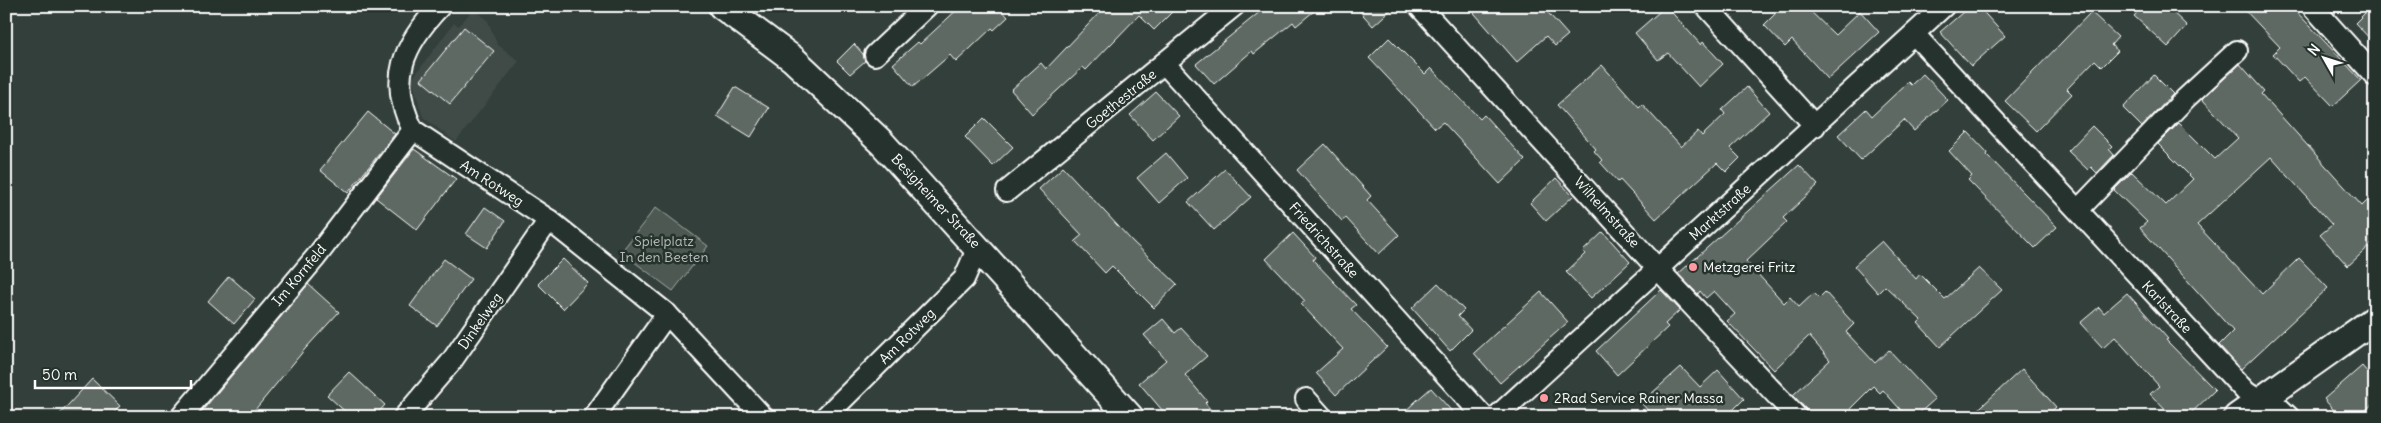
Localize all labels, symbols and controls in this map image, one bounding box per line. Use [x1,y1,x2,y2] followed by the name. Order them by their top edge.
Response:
[2298,32,2348,82] north arrow
[2304,40,2324,59] text: N
[1082,65,1160,133] street label: Goethestraße
[888,150,984,252] street label: Besigheimer Straße
[457,156,527,210] street label: Am Rotweg
[1570,173,1644,251] street label: Wilhelmstraße
[1686,180,1754,244] street label: Marktstraße
[1285,198,1363,282] street label: Friedrichstraße
[619,232,709,266] park label: Spielplatz In den Beeten
[268,241,330,309] street label: Im Kornfeld
[1703,258,1796,276] place label: Metzgerei Fritz
[1687,261,1699,273] marker: Metzgerei Fritz
[2138,277,2196,337] street label: Karlstraße
[454,289,506,353] street label: Dinkelweg
[875,304,939,368] street label: Am Rotweg
[35,358,191,390] scale bar
[42,365,77,384] text: 50 m
[1554,389,1723,407] place label: 2Rad Service Rainer Massa
[1538,392,1550,404] marker: 2Rad Service Rainer Massa

